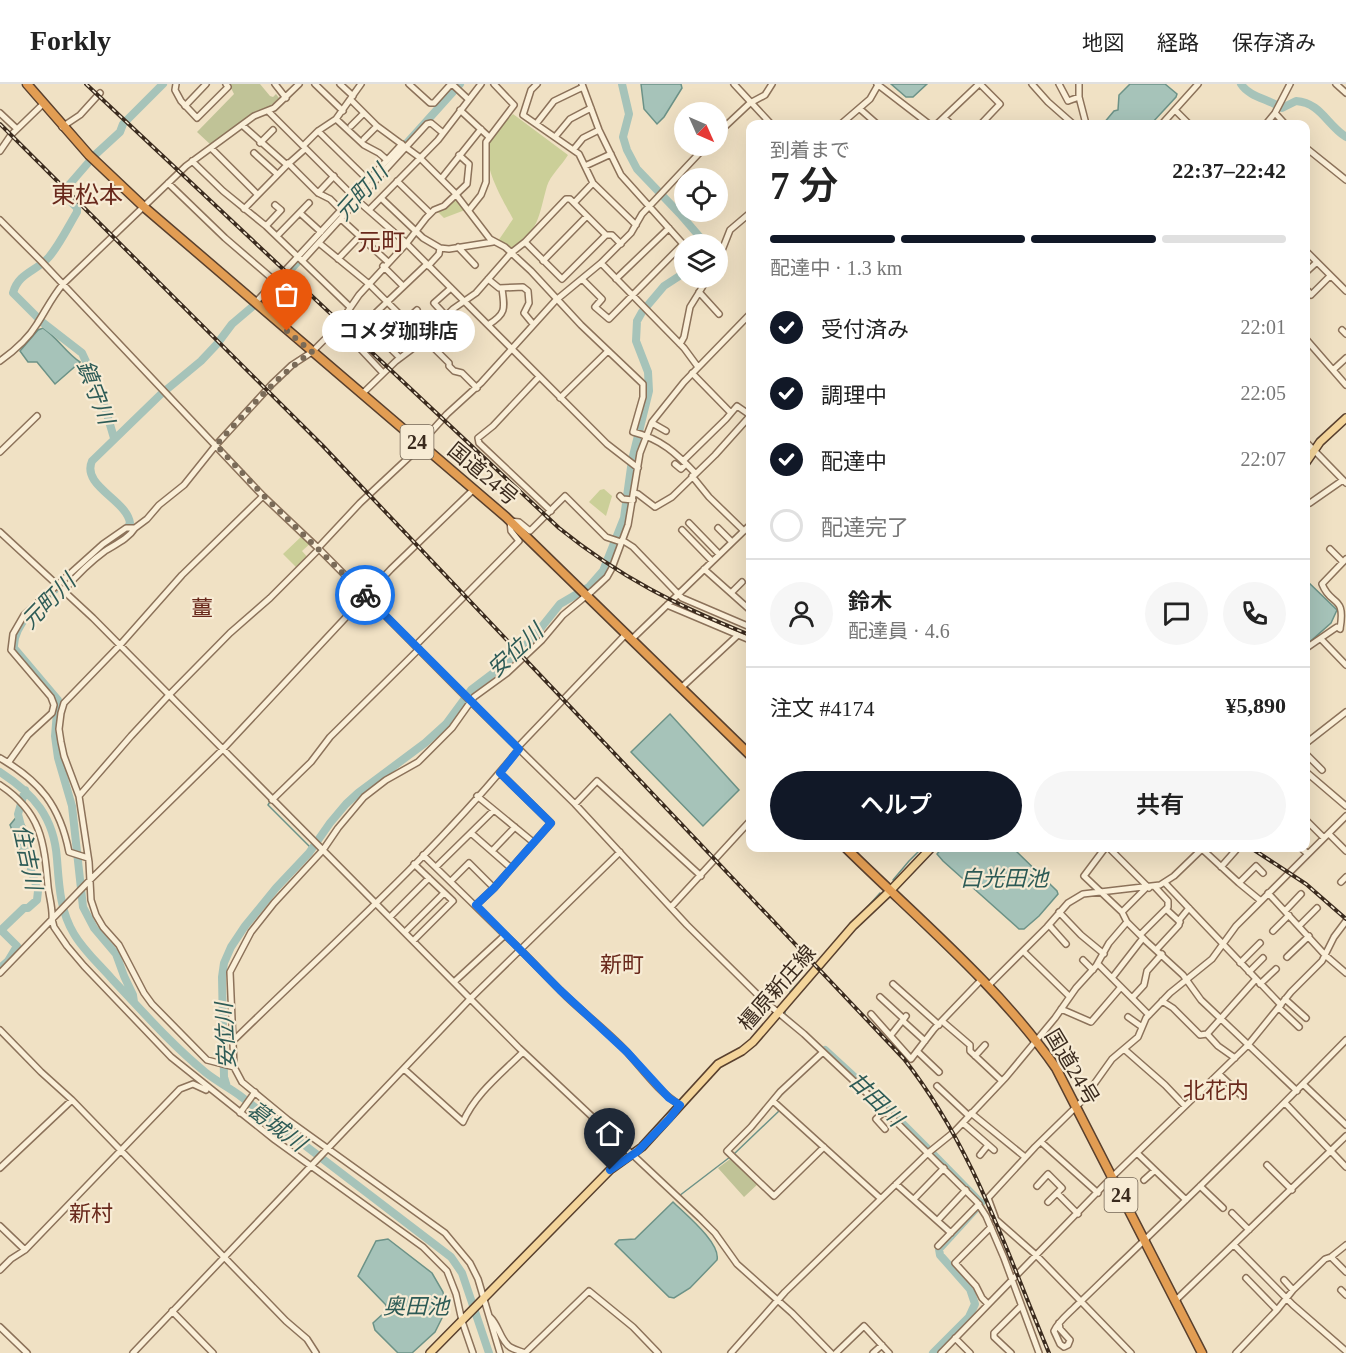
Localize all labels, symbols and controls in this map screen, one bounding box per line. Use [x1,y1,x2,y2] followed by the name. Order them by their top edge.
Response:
[30,25,111,56] text: Forkly
[1082,31,1124,55] text: 地図
[1157,31,1199,55] text: 経路
[1232,31,1316,55] text: 保存済み
[674,102,728,156] north arrow
[674,102,728,288] map controls
[770,139,850,161] text: 到着まで
[330,158,394,225] water label: 元町川
[1172,158,1286,183] text: 22:37–22:42
[770,164,838,207] text: 7 分
[674,168,728,222] button: locate
[51,182,123,208] district label: 東松本
[357,229,405,255] district label: 元町
[674,234,728,288] button: layers
[770,257,902,279] text: 配達中 · 1.3 km
[261,269,312,331] pin
[270,278,303,311] icon: bag
[323,310,476,352] callout: コメダ珈琲店
[770,311,803,344] icon: check
[1240,316,1286,338] text: 22:01
[821,317,909,342] text: 受付済み
[339,320,459,342] text: コメダ珈琲店
[72,357,120,429] water label: 鎮守川
[770,377,803,410] icon: check
[1240,382,1286,404] text: 22:05
[821,383,887,408] text: 調理中
[400,425,434,459] road number: 24
[443,438,523,510] street label: 国道24号
[770,443,803,476] icon: check
[1240,448,1286,470] text: 22:07
[821,449,887,474] text: 配達中
[821,515,909,540] text: 配達完了
[335,565,395,625] courier
[16,567,82,634] water label: 元町川
[349,579,382,612] icon: bike
[770,582,833,645] button: person
[1145,582,1208,645] button: chat
[1223,582,1286,645] button: phone
[848,589,892,614] text: 鈴木
[191,596,213,621] district label: 薑
[483,617,549,682] water label: 安位川
[848,620,950,642] text: 配達員 · 4.6
[1226,693,1286,718] text: ¥5,890
[770,696,875,721] text: 注文 #4174
[770,771,1022,840] button: ヘルプ
[1034,771,1286,840] button: 共有
[8,822,47,894] water label: 住吉川
[960,866,1050,891] water label: 白光田池
[734,941,820,1035] street label: 橿原新庄線
[600,952,644,977] district label: 新町
[211,1000,240,1070] water label: 安位川
[1040,1025,1104,1109] street label: 国道24号
[843,1067,910,1133] water label: 甘田川
[1183,1078,1249,1103] district label: 北花内
[243,1097,312,1157] water label: 葛城川
[584,1108,635,1170] pin
[593,1117,626,1150] icon: home
[1104,1178,1138,1212] road number: 24
[69,1201,113,1226] district label: 新村
[383,1294,451,1319] water label: 奥田池

